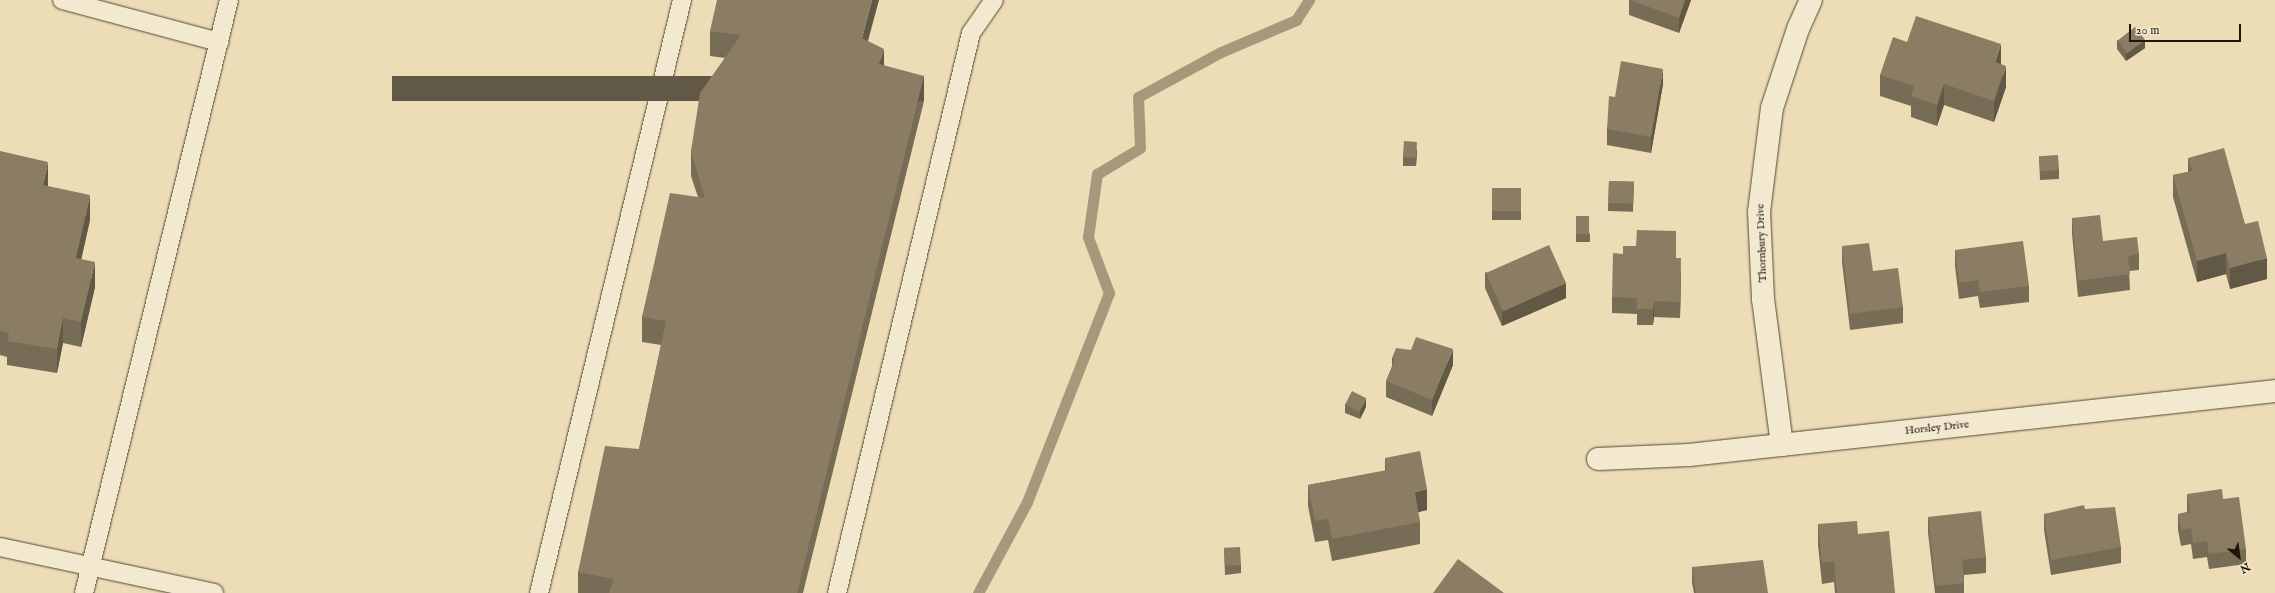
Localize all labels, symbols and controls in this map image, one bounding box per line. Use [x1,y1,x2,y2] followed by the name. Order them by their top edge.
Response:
[2131,16,2243,42] scale bar
[2136,23,2159,38] text: 20 m
[1754,203,1770,283] street label: Thornbury Drive
[1904,418,1970,438] street label: Horsley Drive
[2219,537,2259,577] north arrow
[2237,559,2252,576] text: N

